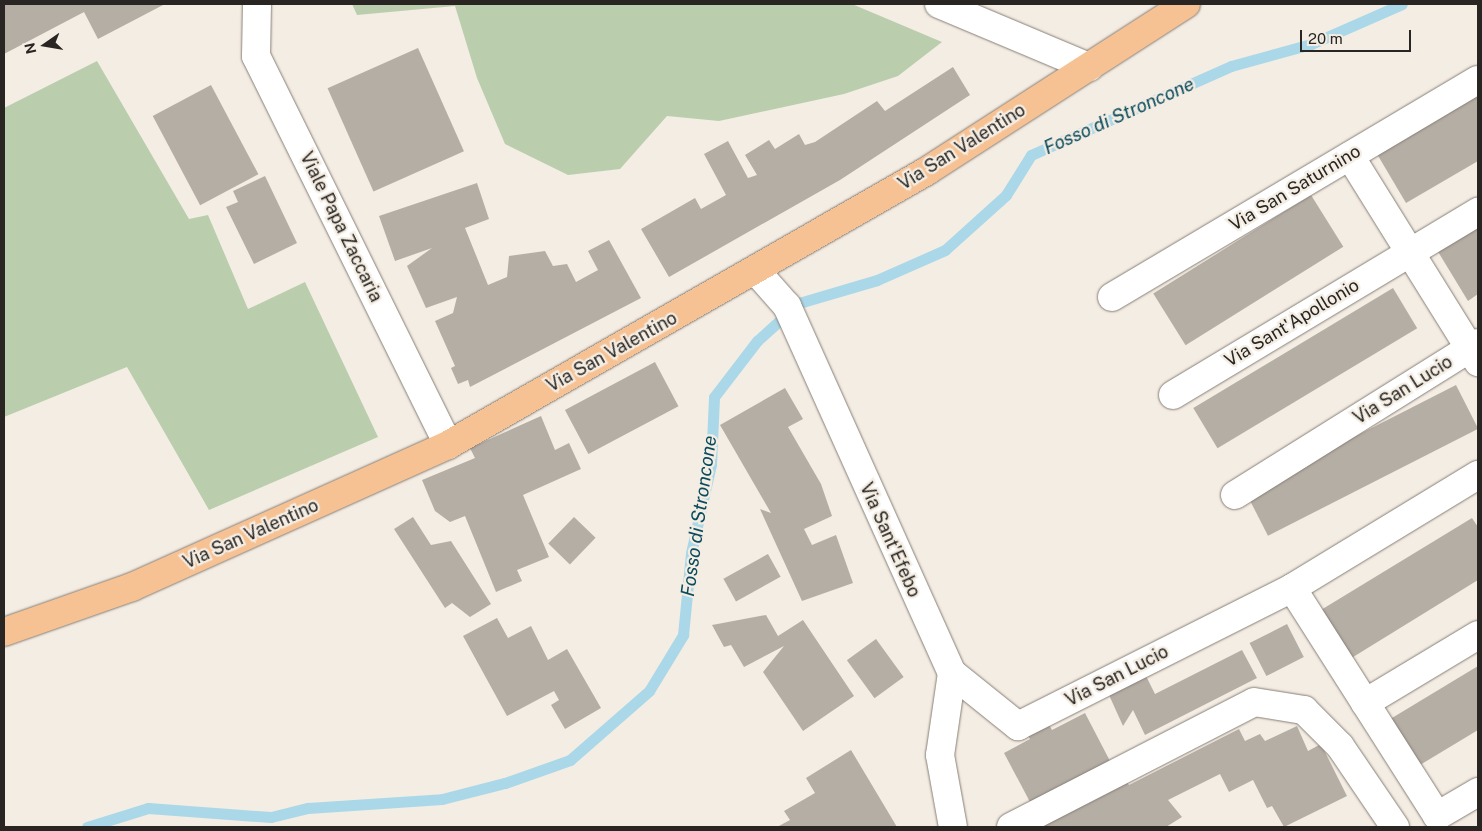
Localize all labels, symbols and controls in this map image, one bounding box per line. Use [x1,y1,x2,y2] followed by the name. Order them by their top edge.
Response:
[20,20,70,70] north arrow
[1302,20,1413,52] scale bar
[1308,30,1343,47] text: 20 m
[21,41,39,56] text: N
[1040,72,1198,160] water label: Fosso di Stroncone
[894,99,1030,195] street label: Via San Valentino
[1225,140,1365,236] street label: Via San Saturnino
[295,148,387,306] street label: Viale Papa Zaccaria
[1221,274,1363,372] street label: Via Sant'Apollonio
[543,307,681,397] street label: Via San Valentino
[1349,351,1457,429] street label: Via San Lucio
[676,434,722,598] water label: Fosso di Stroncone
[855,479,925,601] street label: Via Sant'Efebo
[180,494,322,574] street label: Via San Valentino
[1062,641,1172,711] street label: Via San Lucio

